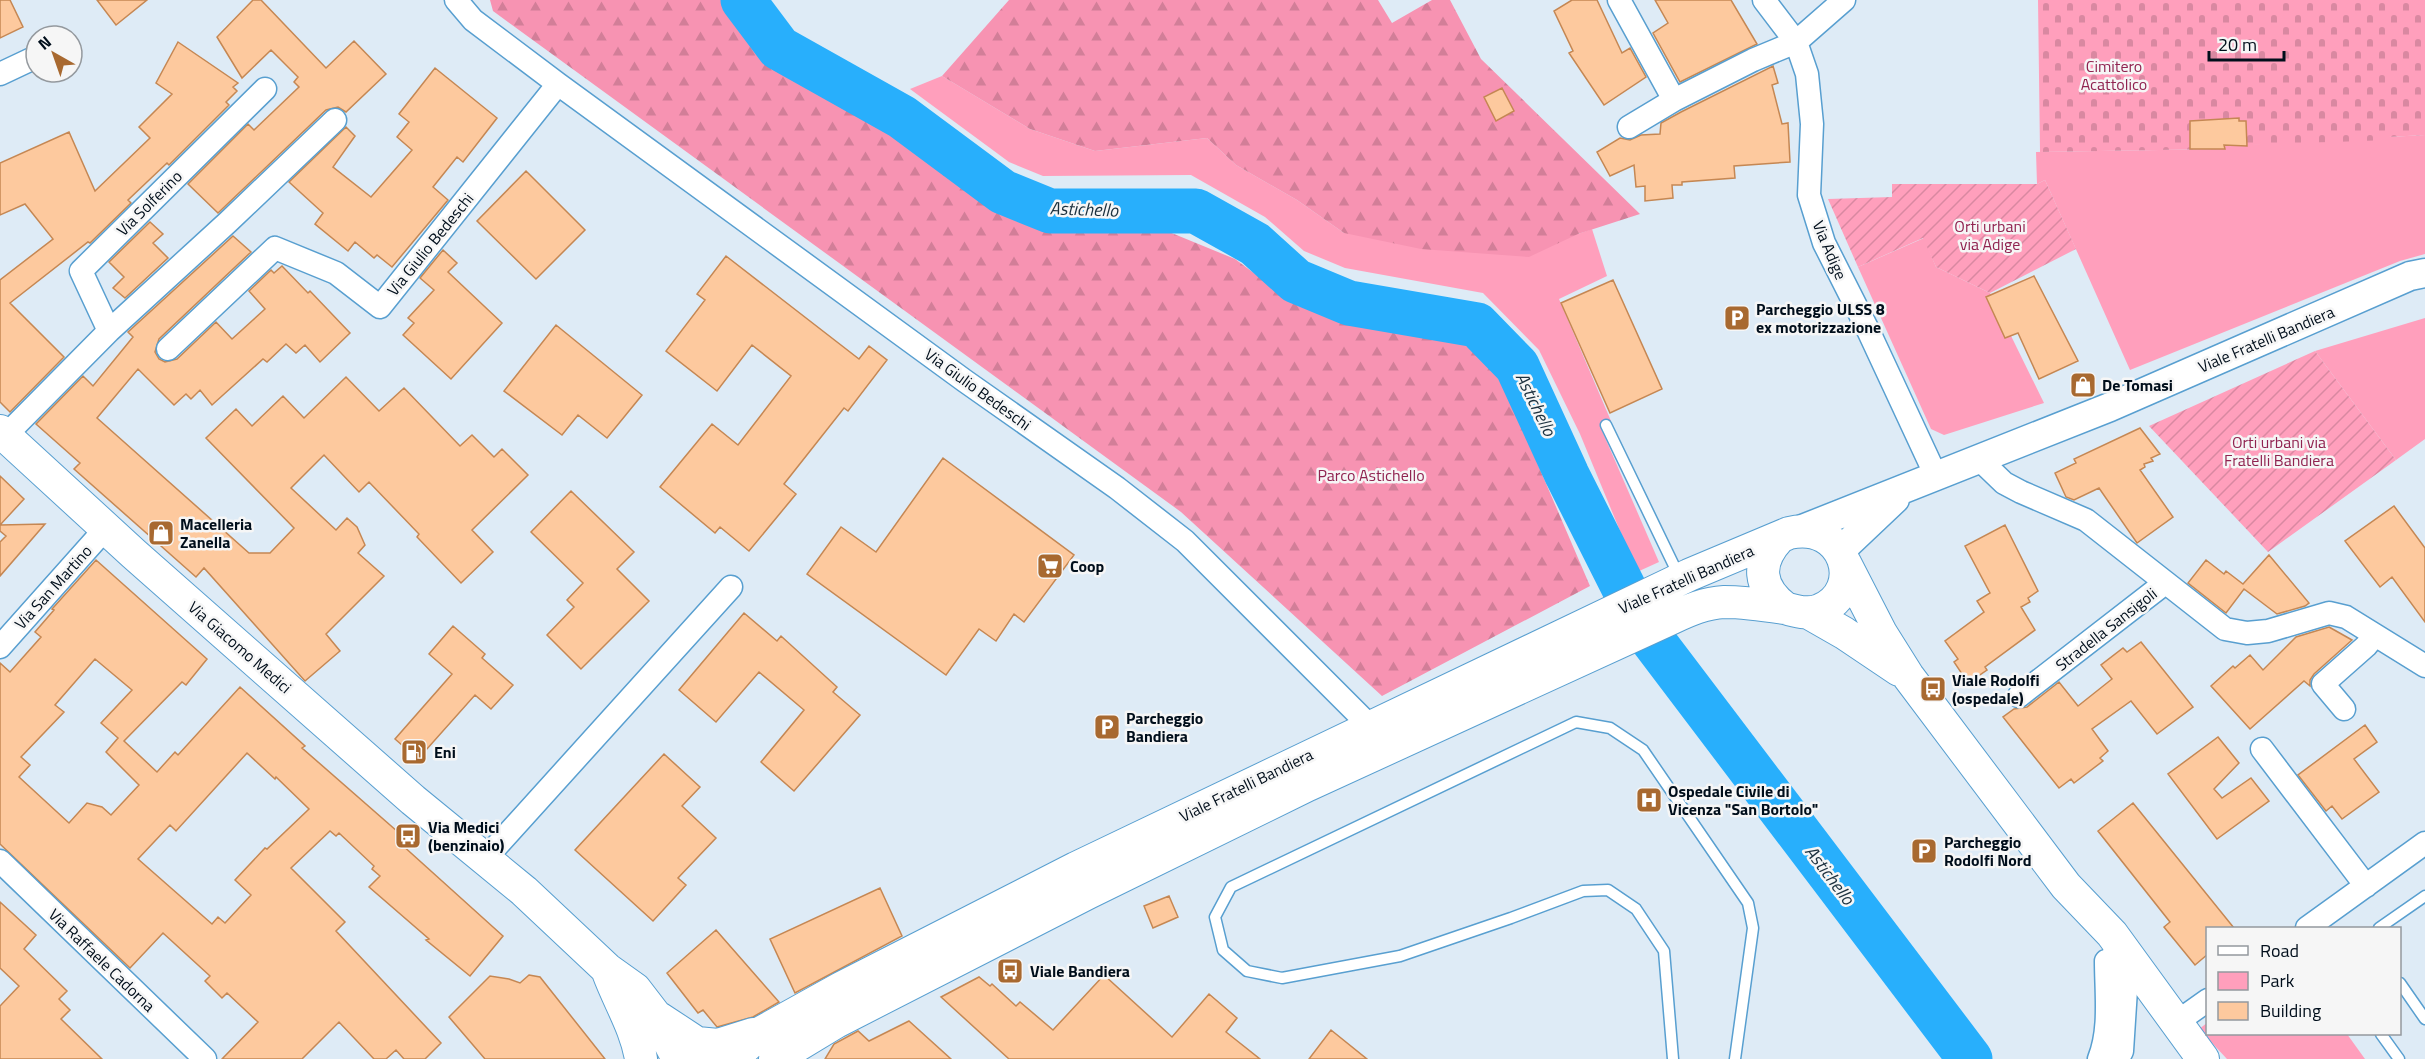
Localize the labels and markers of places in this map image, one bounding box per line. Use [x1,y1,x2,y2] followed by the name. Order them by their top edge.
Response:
[1756,297,1885,339] place label: Parcheggio ULSS 8 ex motorizzazione
[1722,303,1752,333] parking icon: Parcheggio ULSS 8 ex motorizzazione
[2068,370,2098,400] shop icon: De Tomasi
[2102,373,2173,397] place label: De Tomasi
[180,512,252,554] place label: Macelleria Zanella
[146,518,176,548] shop icon: Macelleria Zanella
[1035,551,1065,581] supermarket icon: Coop
[1070,554,1105,578] place label: Coop
[1952,668,2040,710] place label: Viale Rodolfi (ospedale)
[1918,674,1948,704] bus stop icon: Viale Rodolfi (ospedale)
[1126,706,1203,748] place label: Parcheggio Bandiera
[1092,712,1122,742] parking icon: Parcheggio Bandiera
[399,737,429,767] fuel station icon: Eni
[434,740,456,764] place label: Eni
[1668,779,1818,821] place label: Ospedale Civile di Vicenza "San Bortolo"
[1634,785,1664,815] hospital icon: Ospedale Civile di Vicenza "San Bortolo"
[428,815,504,857] place label: Via Medici (benzinaio)
[393,821,423,851] bus stop icon: Via Medici (benzinaio)
[1944,830,2032,872] place label: Parcheggio Rodolfi Nord
[1909,836,1939,866] parking icon: Parcheggio Rodolfi Nord
[995,956,1025,986] bus stop icon: Viale Bandiera
[1030,959,1130,983] place label: Viale Bandiera

